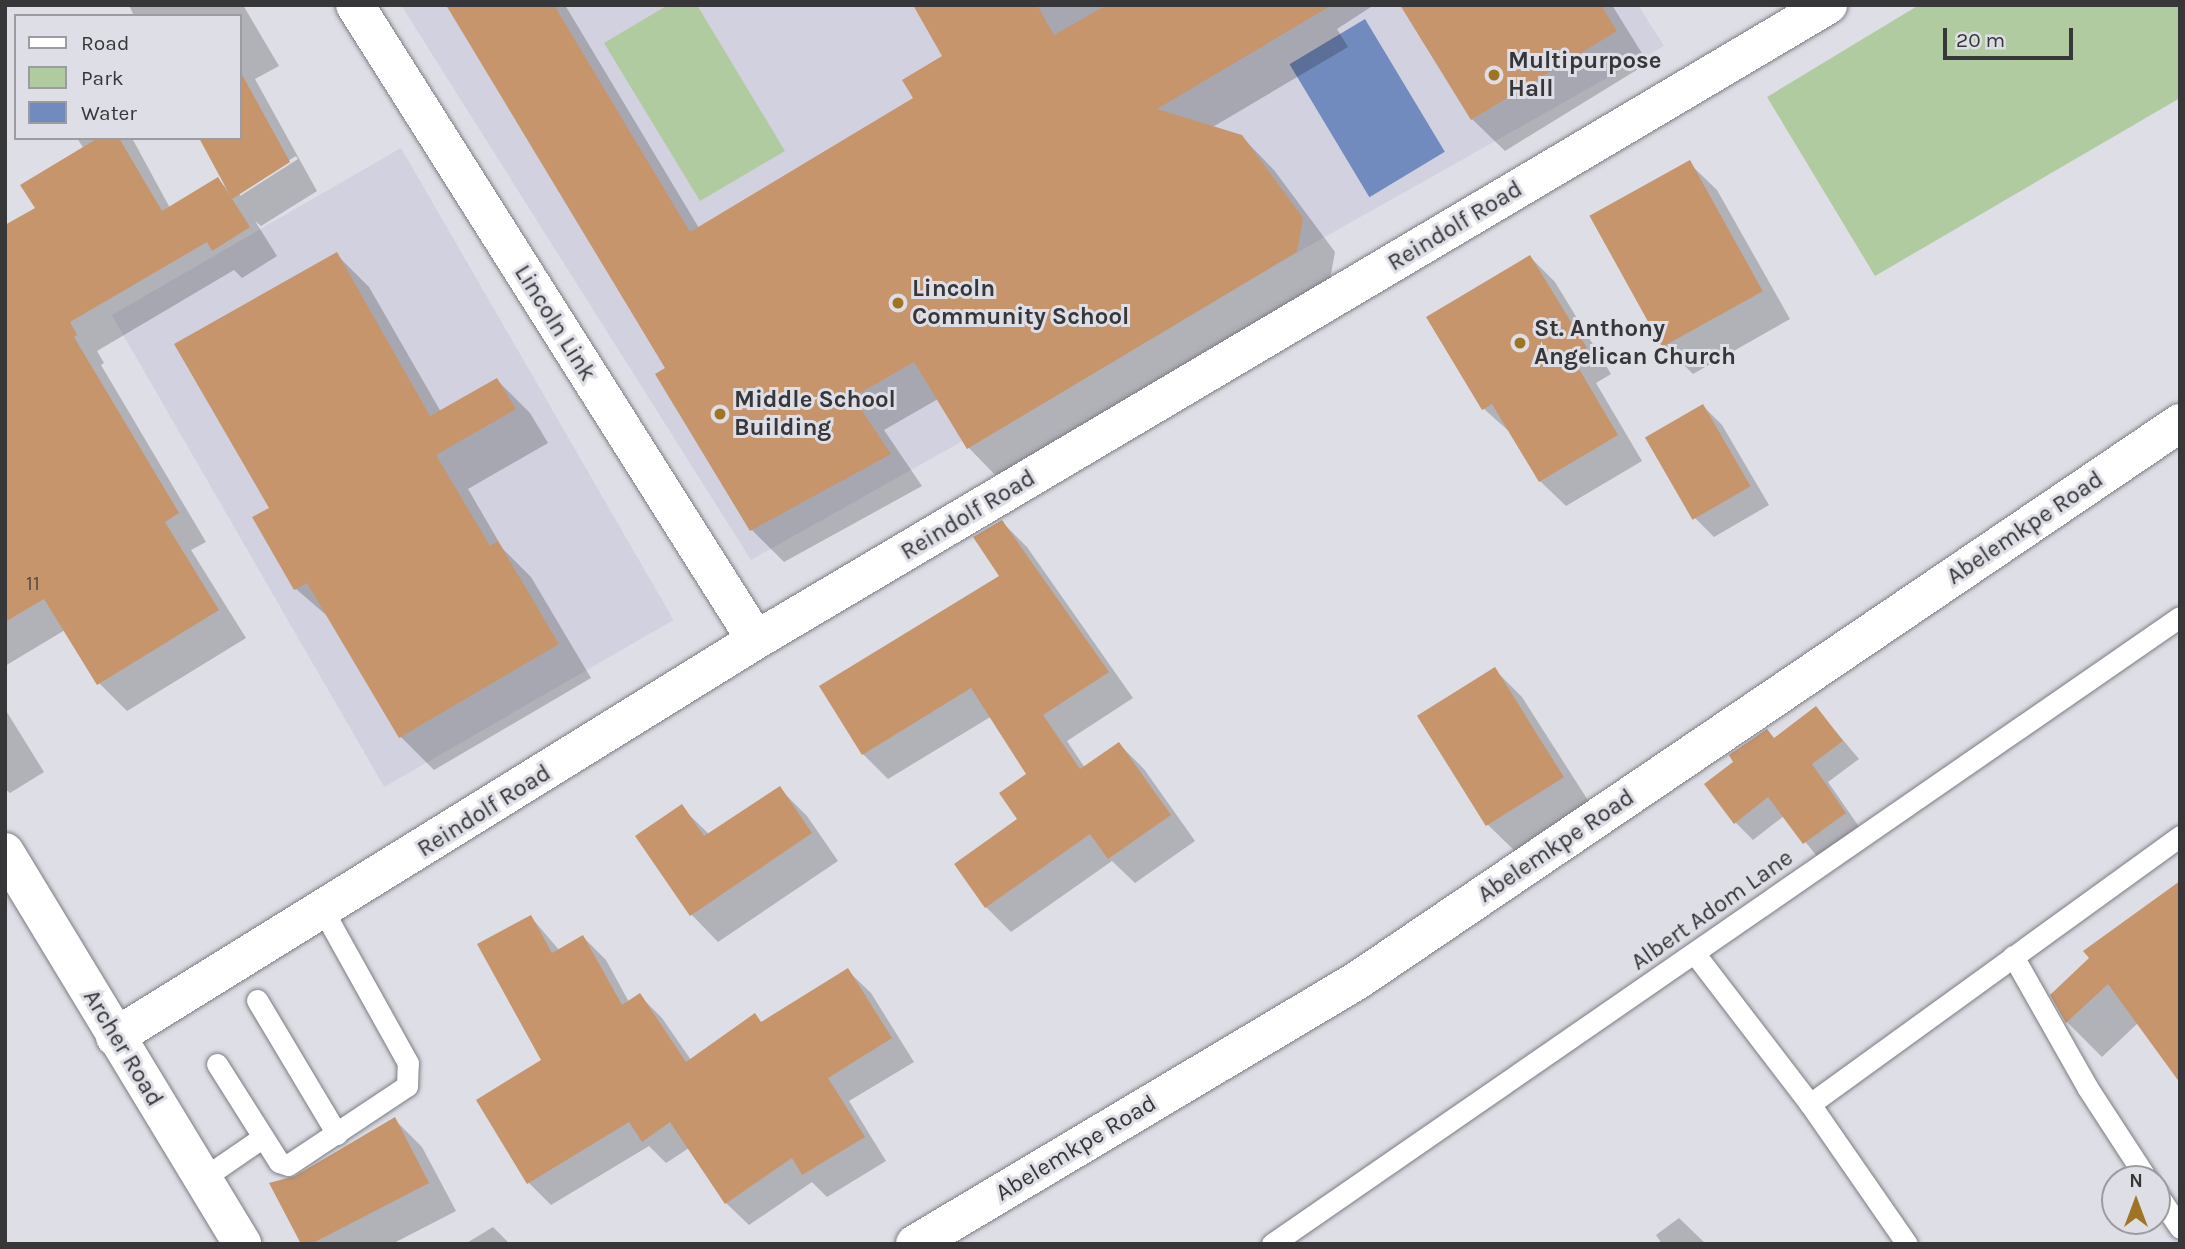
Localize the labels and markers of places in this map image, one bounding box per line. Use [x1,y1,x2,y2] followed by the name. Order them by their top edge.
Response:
[1508,47,1661,103] place label: Multipurpose Hall
[1486,67,1502,83] marker: Multipurpose Hall
[912,275,1129,331] place label: Lincoln Community School
[890,295,906,311] marker: Lincoln Community School
[1534,315,1736,371] place label: St. Anthony Angelican Church
[1512,335,1528,351] marker: St. Anthony Angelican Church
[734,386,896,442] place label: Middle School Building
[712,406,728,422] marker: Middle School Building

